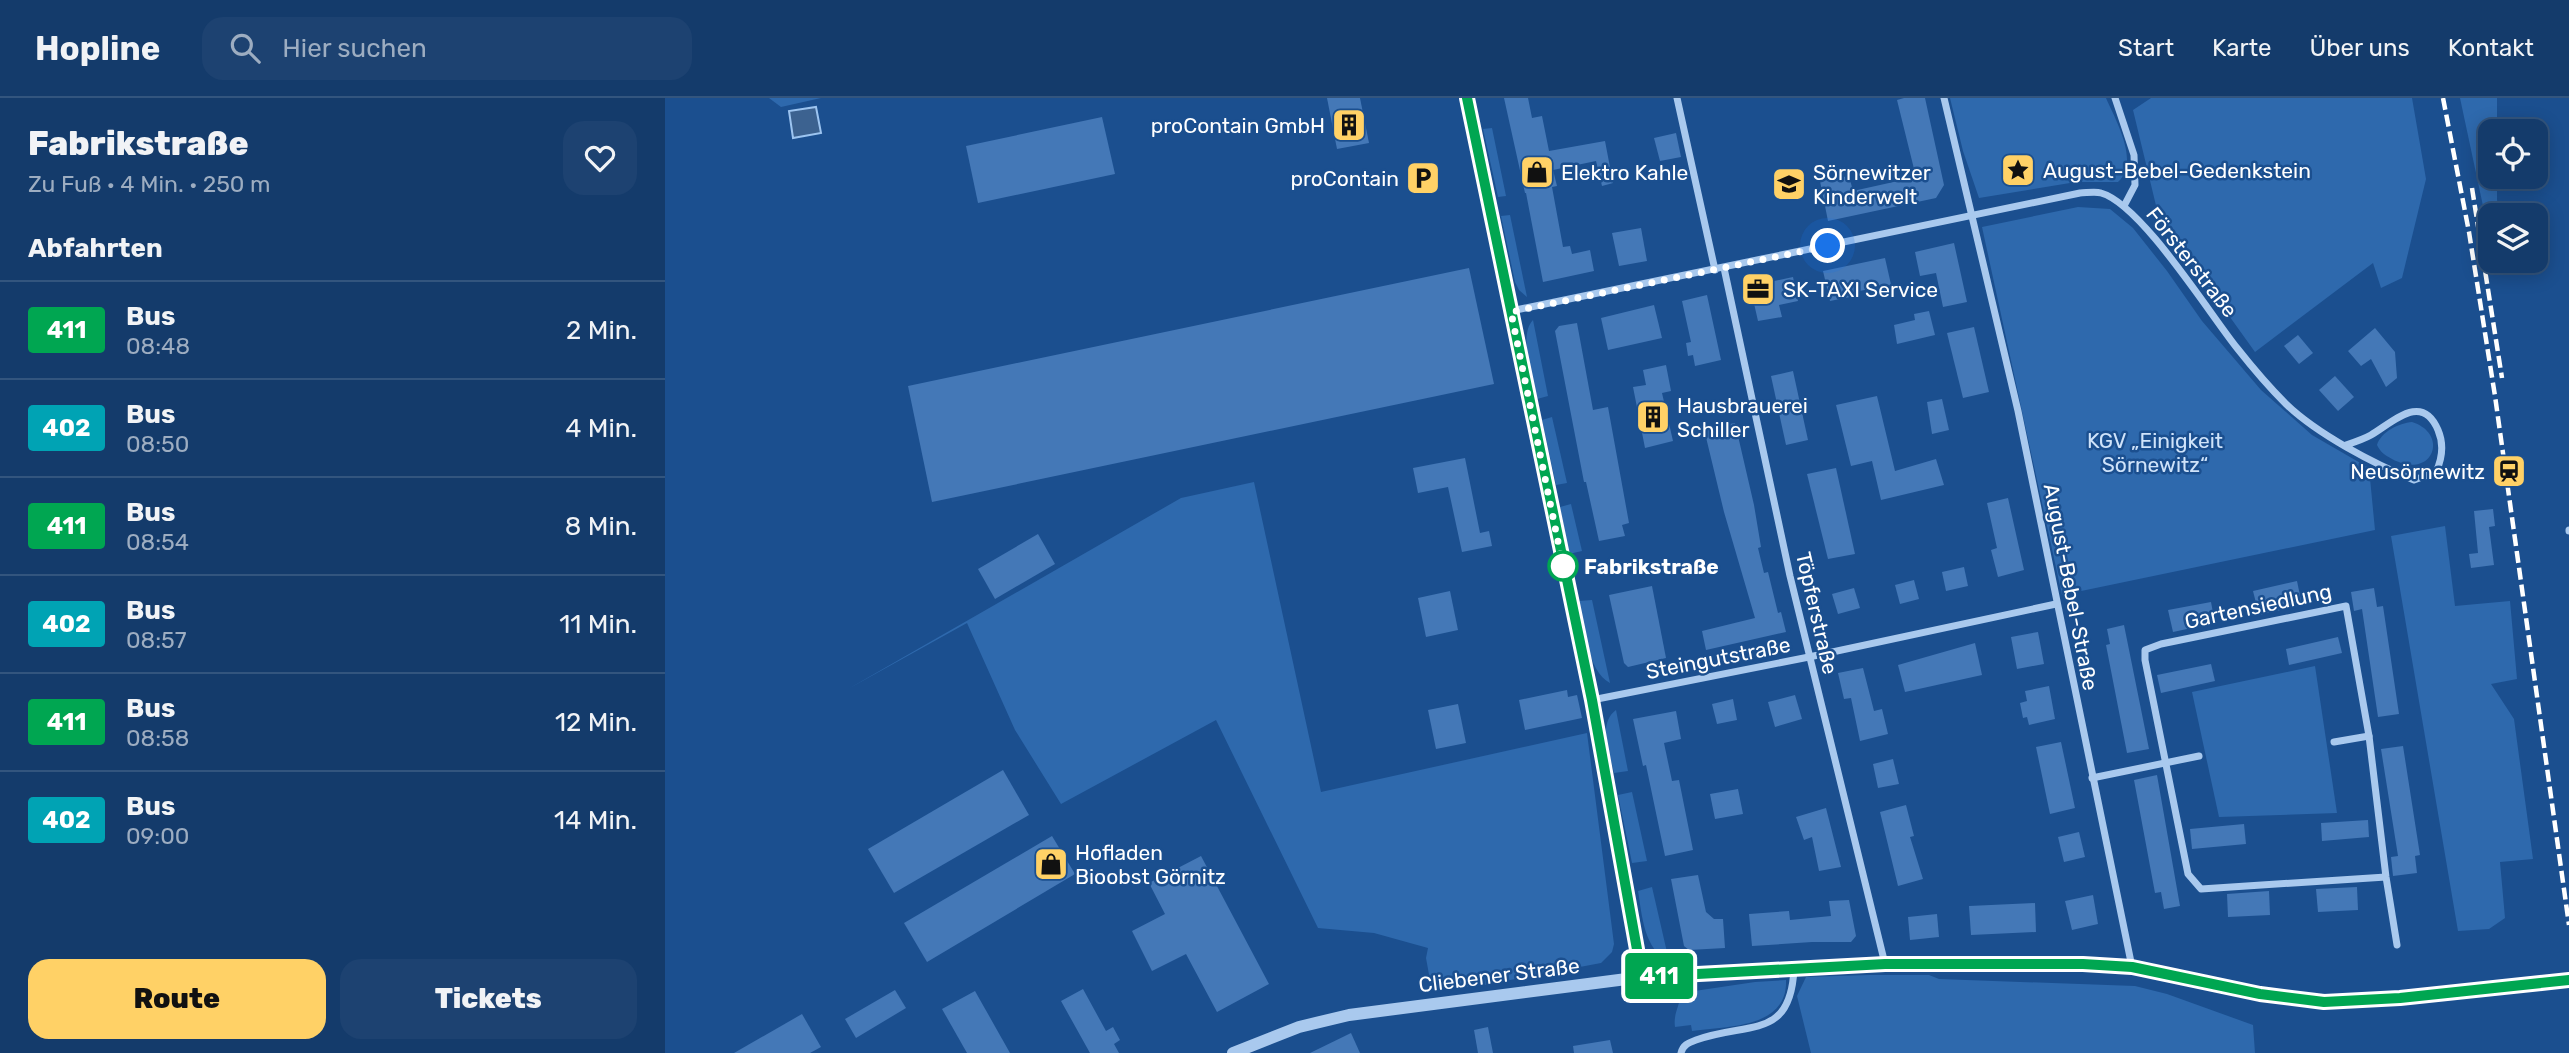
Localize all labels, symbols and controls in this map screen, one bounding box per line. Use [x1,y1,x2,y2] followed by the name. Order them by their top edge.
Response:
[202,17,692,80] search box
[35,29,160,68] text: Hopline
[226,29,264,67] icon: search
[282,33,427,64] text: Hier suchen
[2118,34,2174,62] text: Start
[2212,34,2272,62] text: Karte
[2310,34,2410,62] text: Über uns
[2448,34,2534,62] text: Kontakt
[1330,106,1368,144] building icon: proContain GmbH
[1151,113,1325,138] place label: proContain GmbH
[2478,119,2548,273] map controls
[2478,119,2548,189] button: locate
[563,121,637,195] button: heart
[28,124,248,163] text: Fabrikstraße
[1999,151,2037,189] place icon: August-Bebel-Gedenkstein
[1518,153,1556,191] shop icon: Elektro Kahle
[2043,158,2311,183] place label: August-Bebel-Gedenkstein
[1404,159,1442,197] parking icon: proContain
[1561,160,1688,185] place label: Elektro Kahle
[1813,160,1931,209] place label: Sörnewitzer Kinderwelt
[1770,165,1808,203] school or university icon: Sörnewitzer Kinderwelt
[1290,166,1399,191] place label: proContain
[28,170,271,198] text: Zu Fuß · 4 Min. · 250 m
[2141,202,2243,322] street label: Försterstraße
[2478,203,2548,273] button: layers
[1810,228,1845,263] your location
[28,233,163,264] text: Abfahrten
[1739,270,1777,308] office icon: SK-TAXI Service
[1783,277,1938,302] place label: SK-TAXI Service
[126,301,175,332] text: Bus
[566,315,637,346] text: 2 Min.
[47,316,86,344] text: 411
[126,332,190,360] text: 08:48
[1677,393,1808,442] place label: Hausbrauerei Schiller
[1634,398,1672,436] building icon: Hausbrauerei Schiller
[126,399,175,430] text: Bus
[565,413,637,444] text: 4 Min.
[42,414,91,442] text: 402
[2087,428,2223,477] park label: KGV „Einigkeit Sörnewitz“
[126,430,189,458] text: 08:50
[2490,452,2528,490] station icon: Neusörnewitz
[2350,459,2485,484] place label: Neusörnewitz
[2039,481,2103,693] street label: August-Bebel-Straße
[126,497,175,528] text: Bus
[565,511,637,542] text: 8 Min.
[47,512,86,540] text: 411
[126,528,189,556] text: 08:54
[1791,549,1843,677] street label: Töpferstraße
[1548,551,1578,581] marker: Fabrikstraße
[1584,554,1719,579] place label: Fabrikstraße
[2182,578,2334,634] street label: Gartensiedlung
[126,595,175,626] text: Bus
[559,609,637,640] text: 11 Min.
[42,610,91,638] text: 402
[126,626,187,654] text: 08:57
[1644,632,1792,684] street label: Steingutstraße
[126,693,175,724] text: Bus
[555,707,637,738] text: 12 Min.
[47,708,86,736] text: 411
[126,724,189,752] text: 08:58
[126,791,175,822] text: Bus
[554,805,637,836] text: 14 Min.
[42,806,91,834] text: 402
[126,822,189,850] text: 09:00
[1075,840,1226,889] place label: Hofladen Bioobst Görnitz
[1032,845,1070,883] shop icon: Hofladen Bioobst Görnitz
[1417,953,1581,997] street label: Cliebener Straße
[1619,953,1699,999] line badge: 411
[28,959,326,1039] button: Route
[340,959,637,1039] button: Tickets
[1639,962,1679,990] text: 411

